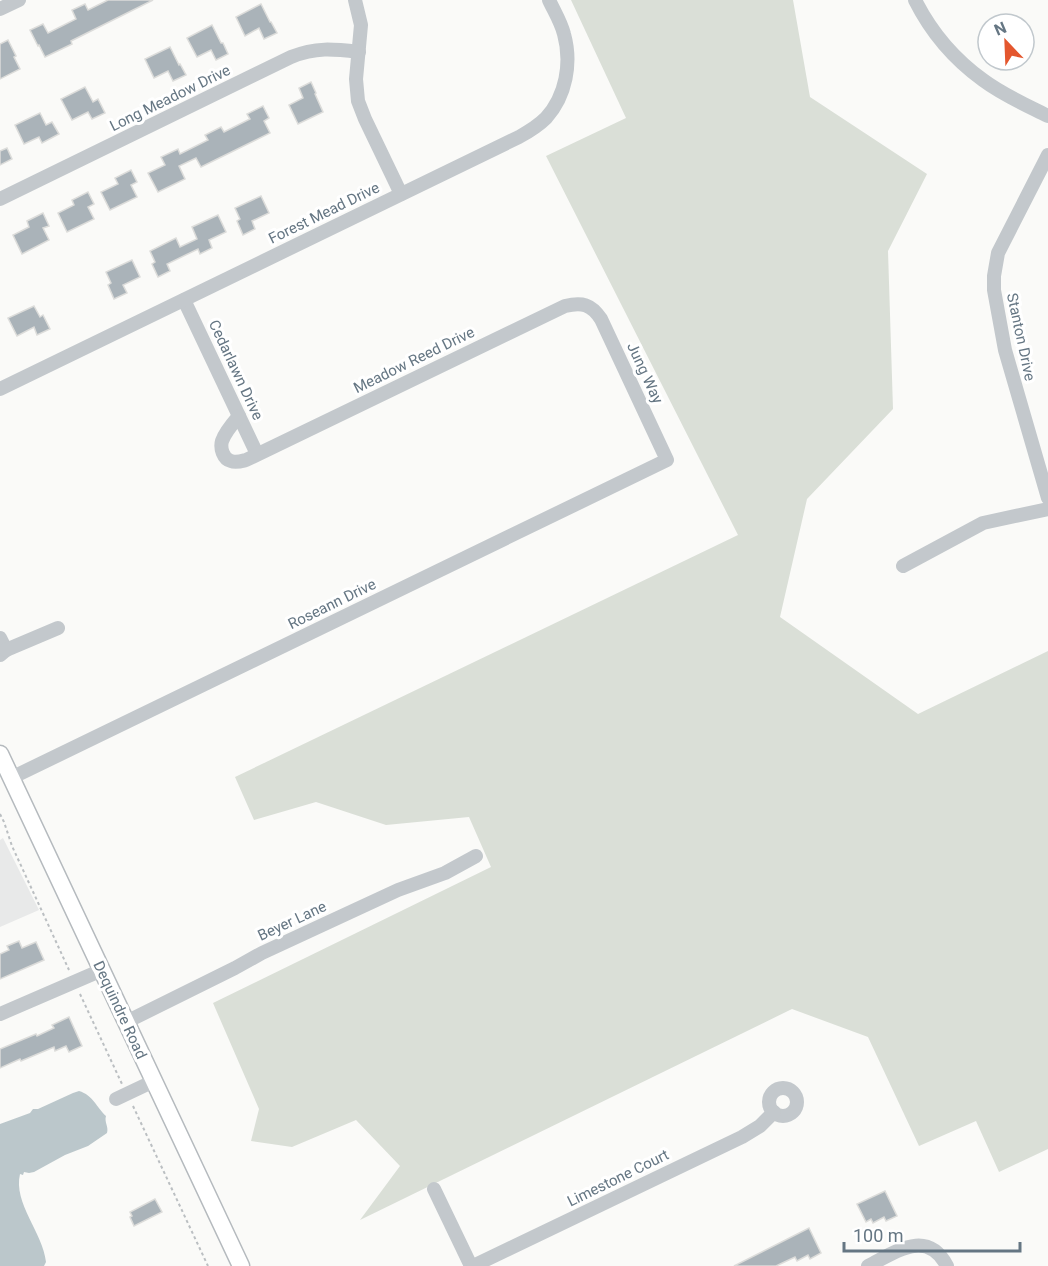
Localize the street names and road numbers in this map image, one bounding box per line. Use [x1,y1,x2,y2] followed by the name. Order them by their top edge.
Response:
[107,61,233,135] street label: Long Meadow Drive
[266,178,382,248] street label: Forest Mead Drive
[1003,291,1039,383] street label: Stanton Drive
[205,317,267,423] street label: Cedarlawn Drive
[351,323,477,397] street label: Meadow Reed Drive
[623,340,667,406] street label: Jung Way
[285,575,379,633] street label: Roseann Drive
[255,897,329,945] street label: Beyer Lane
[89,958,151,1062] street label: Dequindre Road
[564,1146,672,1210] street label: Limestone Court

